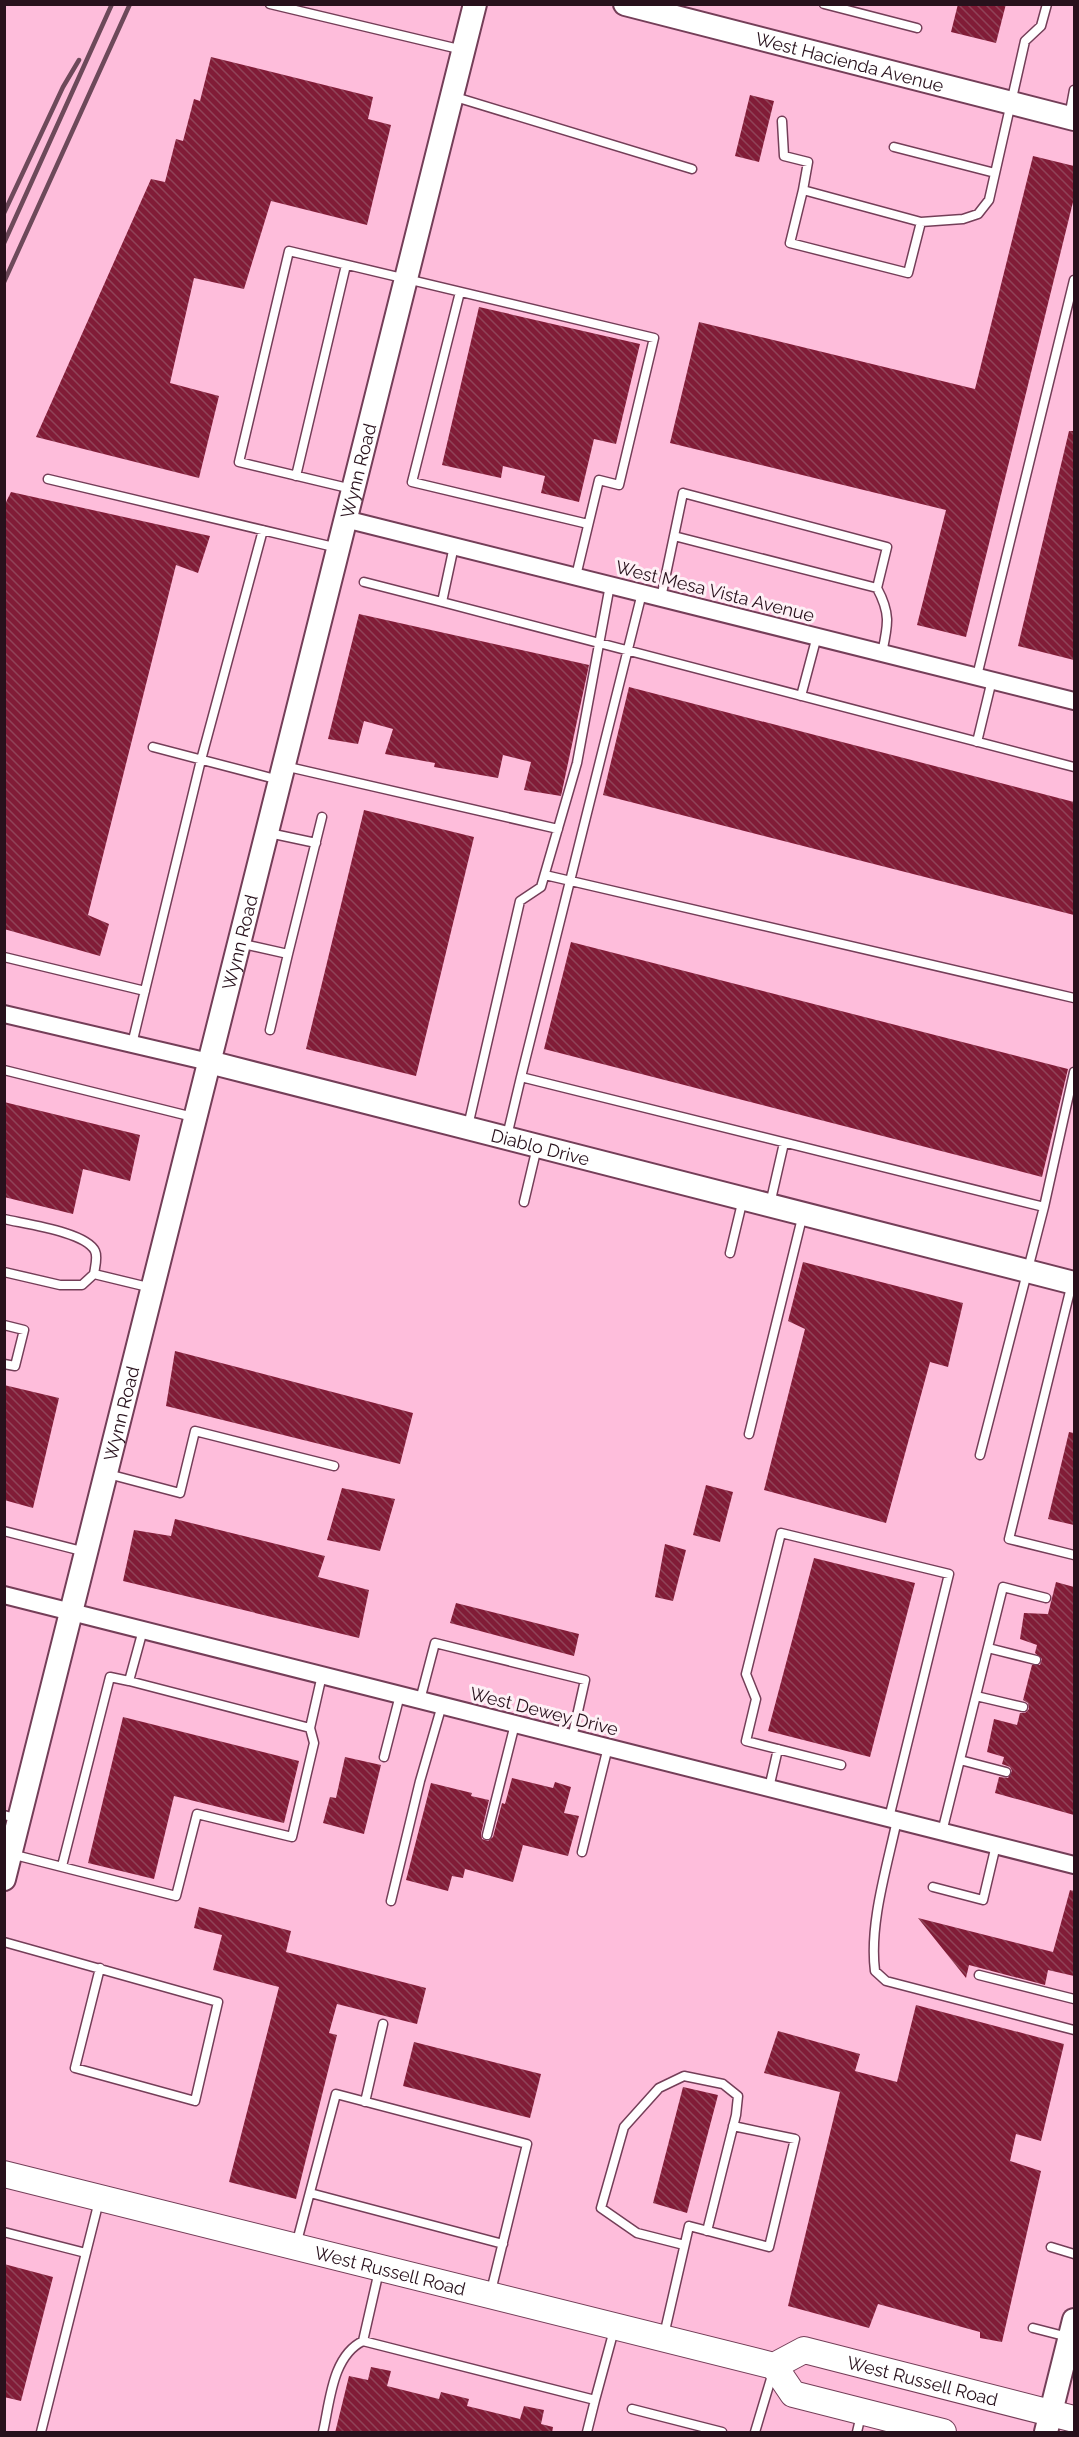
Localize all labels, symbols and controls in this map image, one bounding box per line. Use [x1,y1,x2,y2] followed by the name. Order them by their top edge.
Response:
[753,27,947,96] street label: West Hacienda Avenue
[336,421,380,520] street label: Wynn Road
[613,556,817,626] street label: West Mesa Vista Avenue
[217,892,261,992] street label: Wynn Road
[489,1124,592,1169] street label: Diablo Drive
[99,1364,143,1463] street label: Wynn Road
[468,1682,621,1740] street label: West Dewey Drive
[312,2241,468,2299] street label: West Russell Road
[845,2351,1000,2410] street label: West Russell Road

